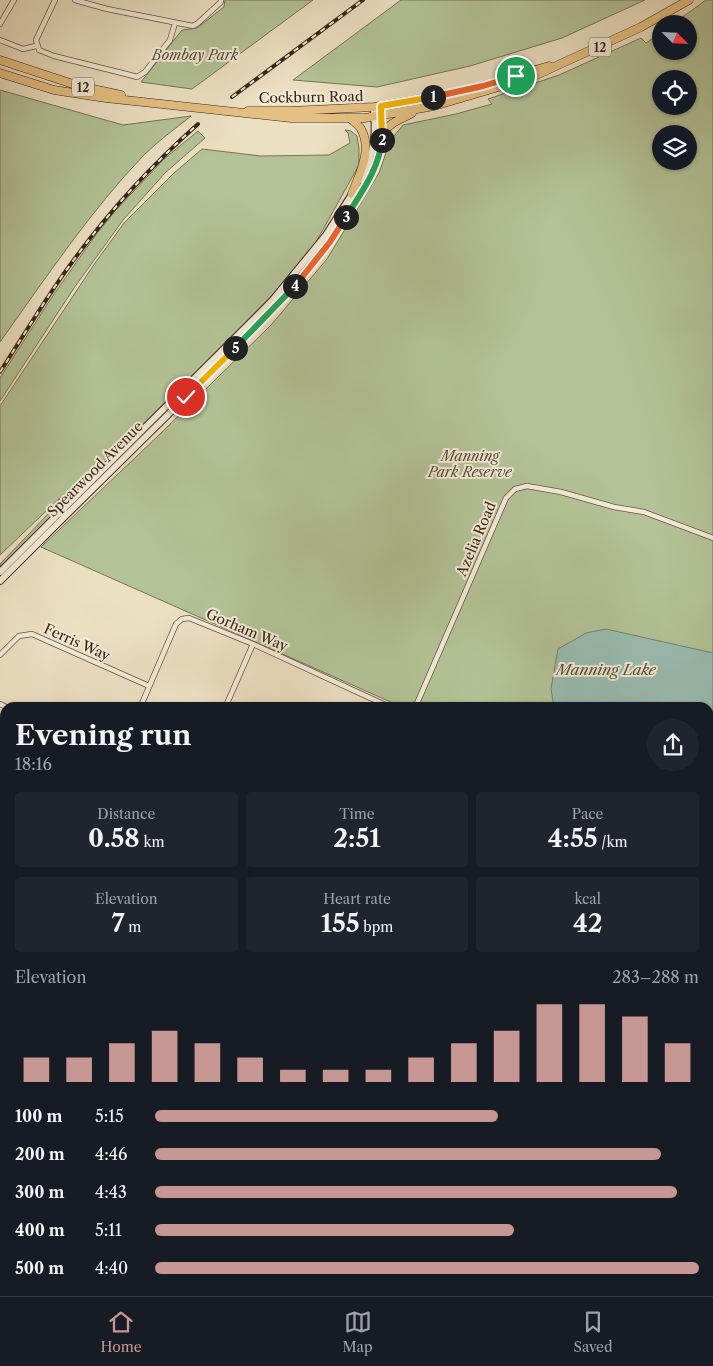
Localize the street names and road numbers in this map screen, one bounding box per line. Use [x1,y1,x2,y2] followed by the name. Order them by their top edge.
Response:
[589,38,611,56] road number: 12
[72,77,94,96] road number: 12
[258,87,364,107] street label: Cockburn Road
[43,417,147,521] street label: Spearwood Avenue
[452,498,500,580] street label: Azelia Road
[203,605,291,655] street label: Gorham Way
[41,619,113,665] street label: Ferris Way

